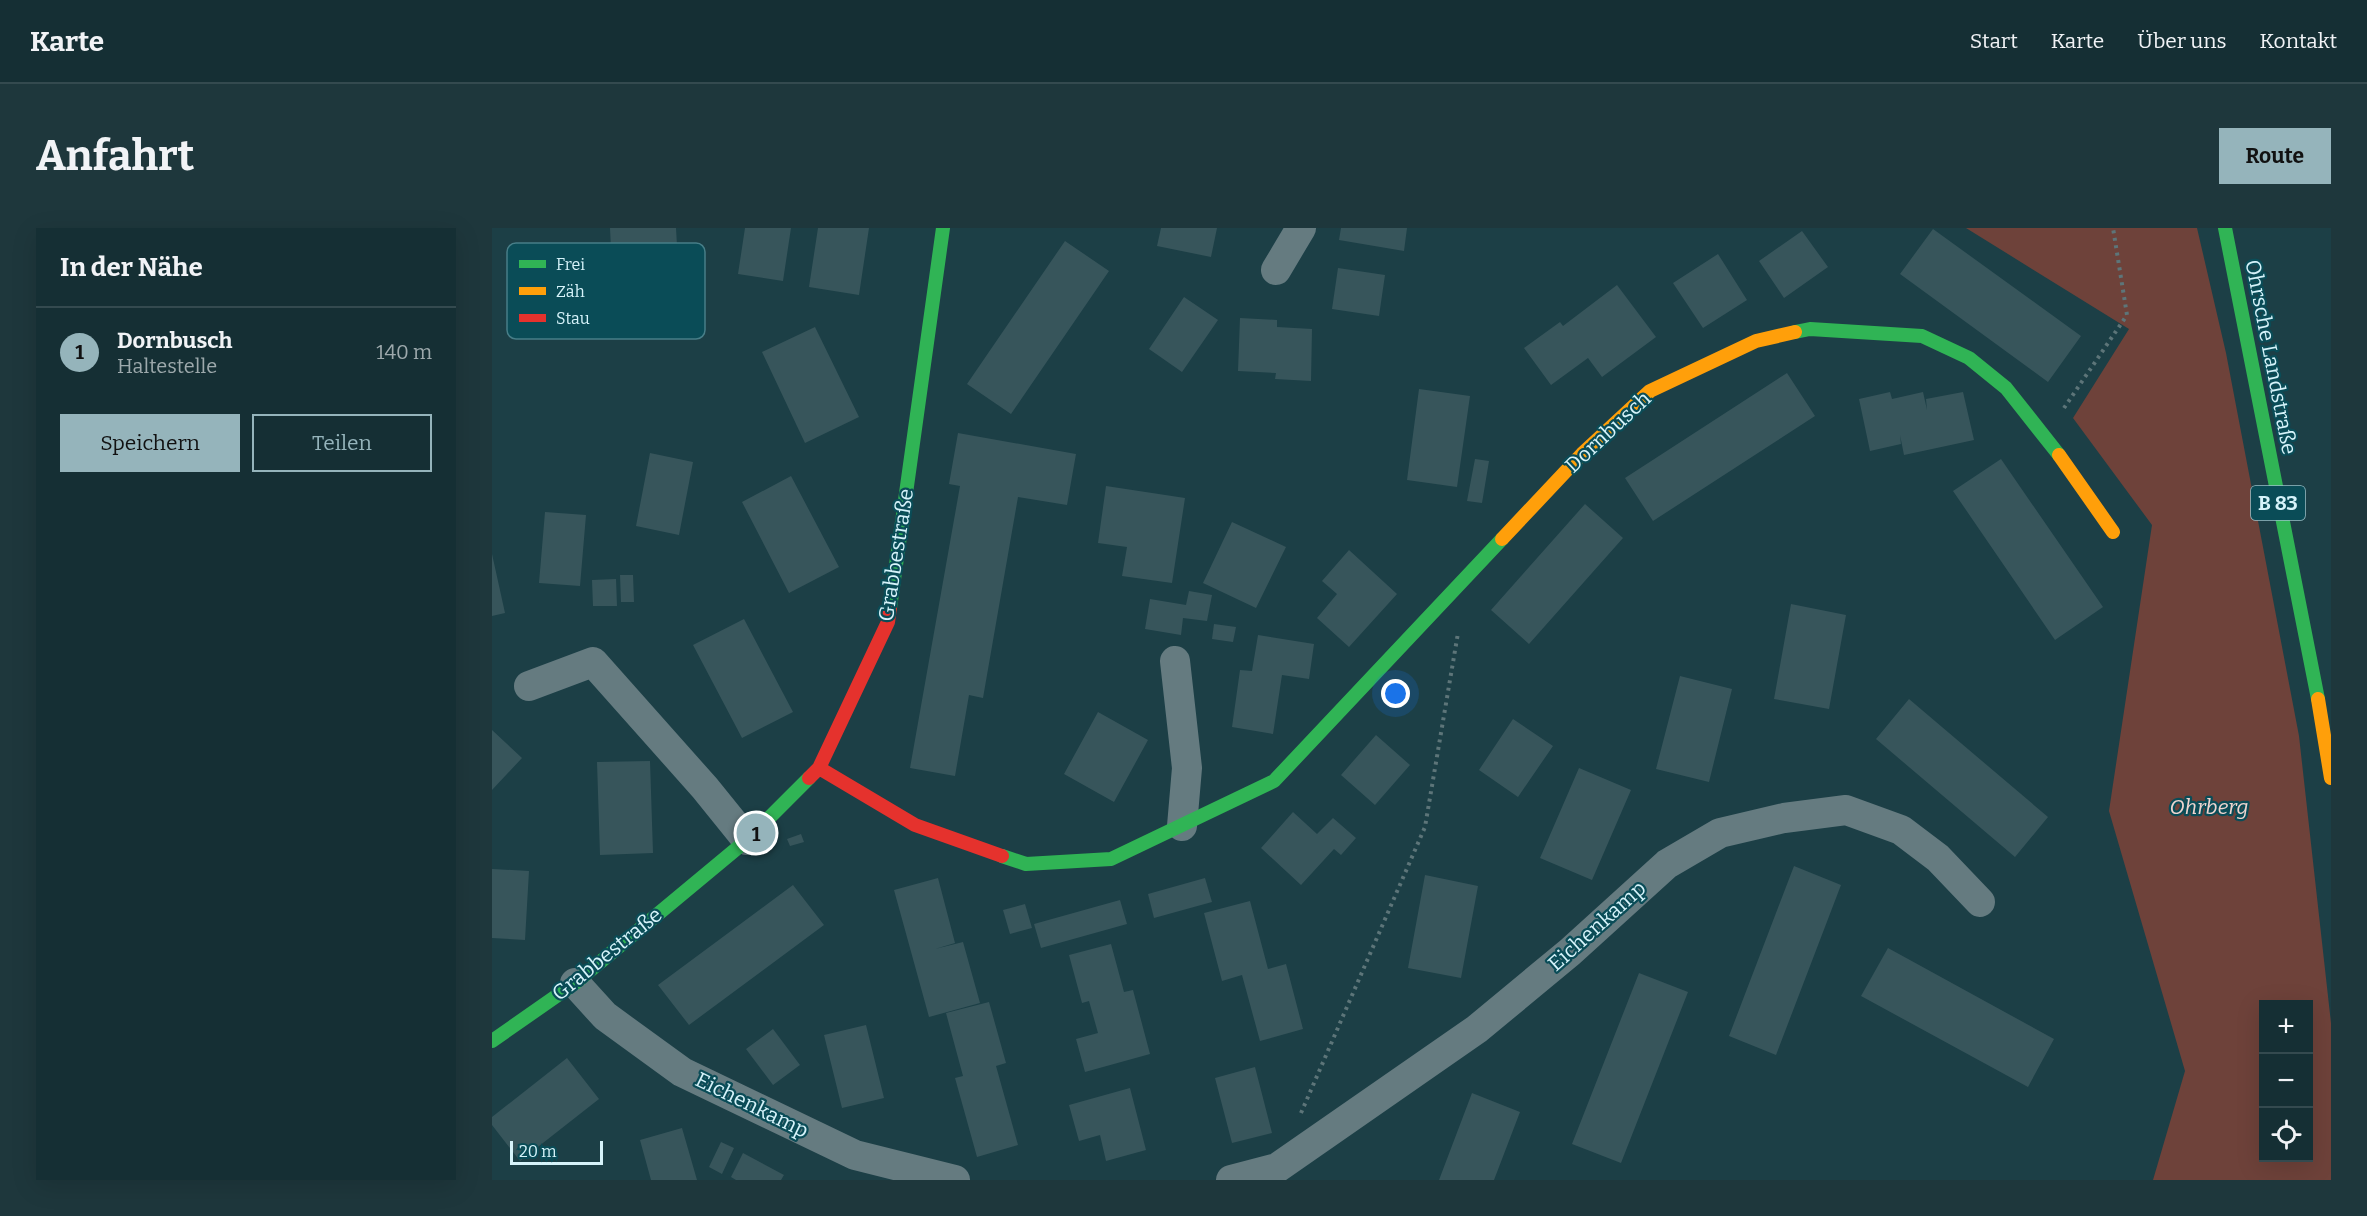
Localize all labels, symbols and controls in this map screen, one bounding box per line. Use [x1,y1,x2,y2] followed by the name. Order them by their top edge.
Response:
[30,25,104,58] text: Karte
[1970,28,2018,54] text: Start
[2051,28,2104,54] text: Karte
[2137,28,2227,54] text: Über uns
[2260,28,2337,54] text: Kontakt
[2219,128,2331,184] button: Route
[36,131,194,181] text: Anfahrt
[507,243,705,339] legend
[60,252,203,283] text: In der Nähe
[556,255,585,274] text: Frei
[2239,257,2303,457] street label: Ohrsche Landstraße
[556,282,585,301] text: Zäh
[556,309,590,328] text: Stau
[117,327,233,354] text: Dornbusch
[75,340,84,364] text: 1
[376,340,432,364] text: 140 m
[117,354,217,378] text: Haltestelle
[1560,386,1656,478] street label: Dornbusch
[60,414,240,472] button: Speichern
[252,414,432,472] button: Teilen
[2251,486,2305,520] road number: B 83
[873,487,919,623] street label: Grabbestraße
[1381,679,1410,708] your location
[2170,794,2248,820] park label: Ohrberg
[736,810,776,856] pin: 1
[1543,875,1651,977] street label: Eichenkamp
[547,902,667,1006] street label: Grabbestraße
[2259,1000,2313,1162] map controls
[2259,1000,2313,1054] button: +
[2259,1054,2313,1108] button: −
[691,1066,813,1144] street label: Eichenkamp
[2259,1108,2313,1162] button: locate
[510,1138,603,1166] scale bar
[519,1142,556,1161] text: 20 m

